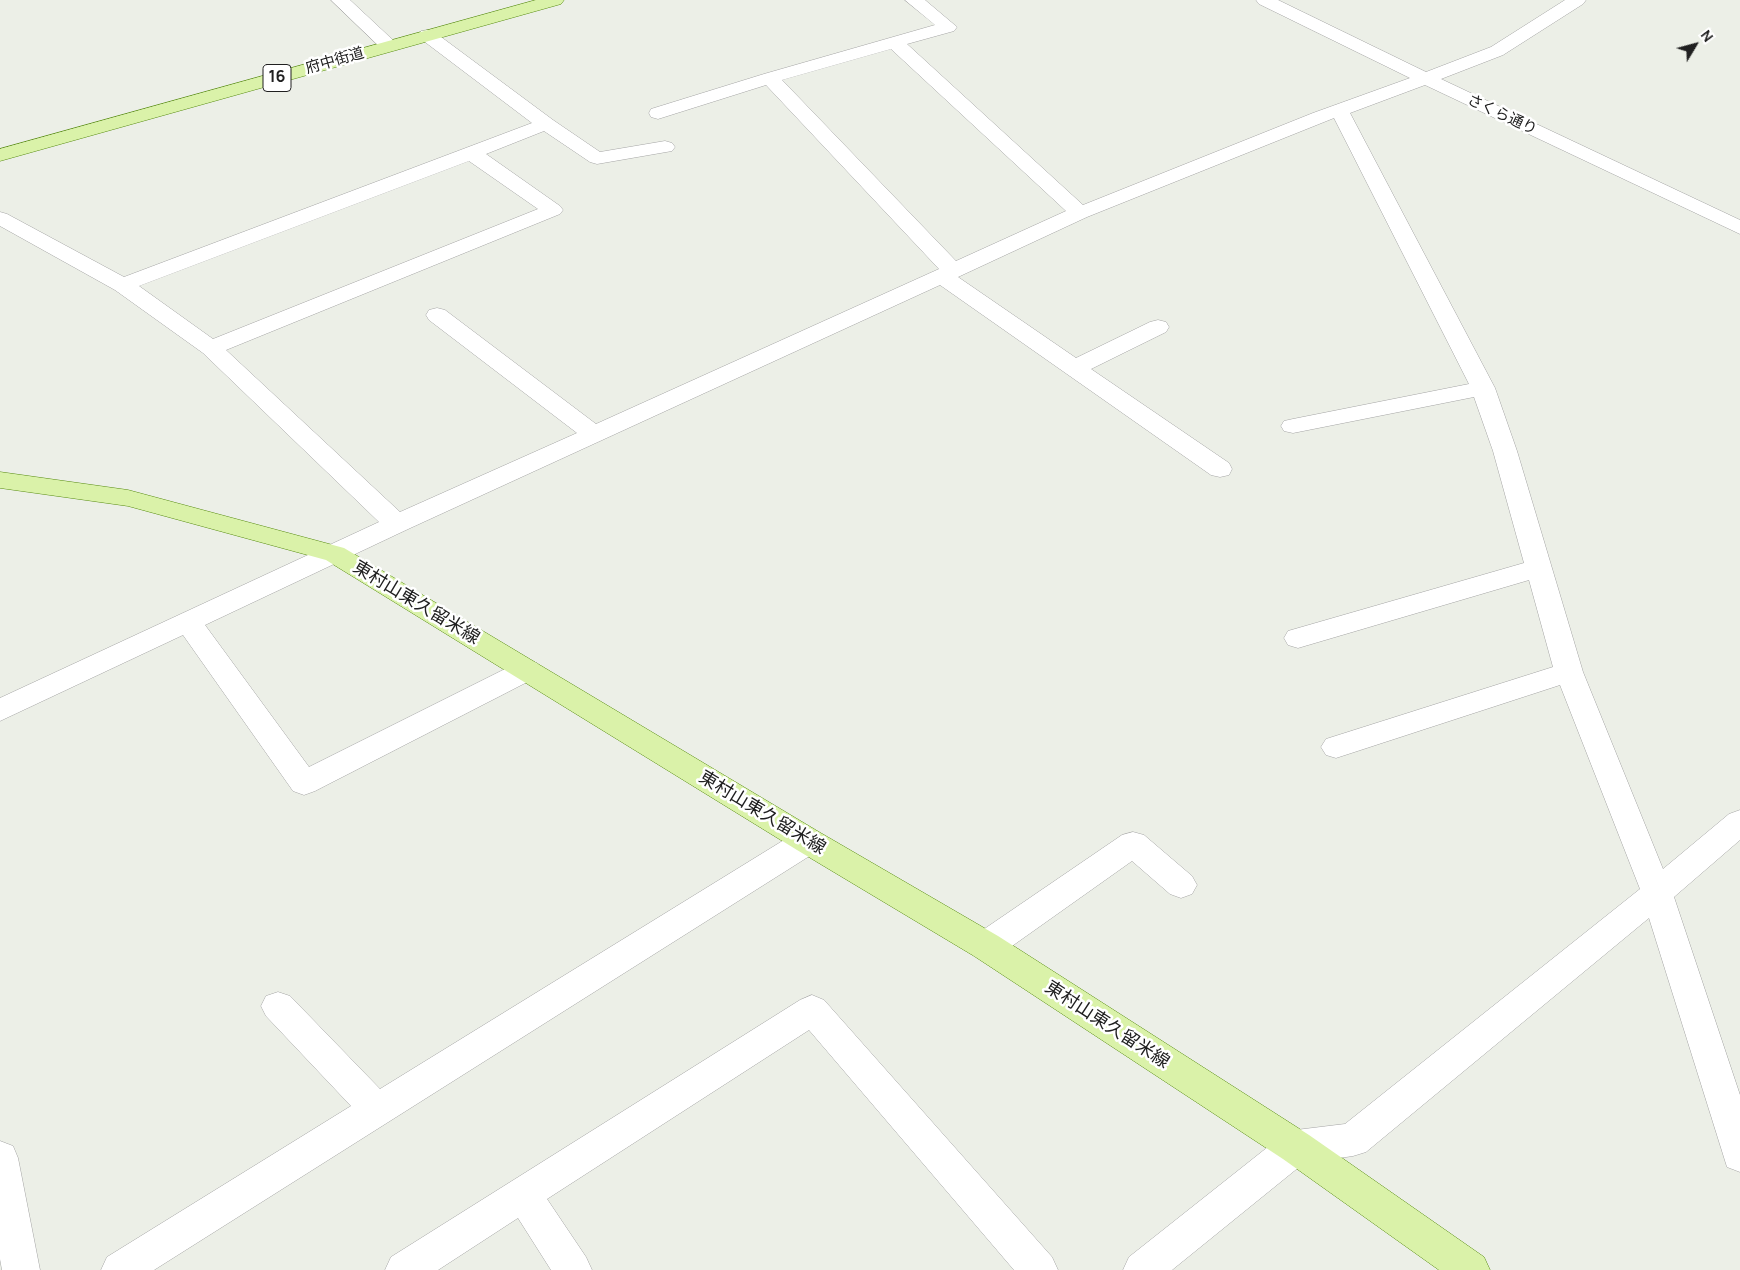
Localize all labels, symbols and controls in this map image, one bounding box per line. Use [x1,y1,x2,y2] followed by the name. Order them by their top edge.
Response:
[1670,20,1720,70] north arrow
[1697,26,1718,45] text: N
[304,44,366,78] street label: 府中街道
[263,64,291,92] road number: 16
[1464,91,1540,139] street label: さくら通り
[349,557,483,649] street label: 東村山東久留米線
[695,767,829,859] street label: 東村山東久留米線
[1041,977,1173,1073] street label: 東村山東久留米線

